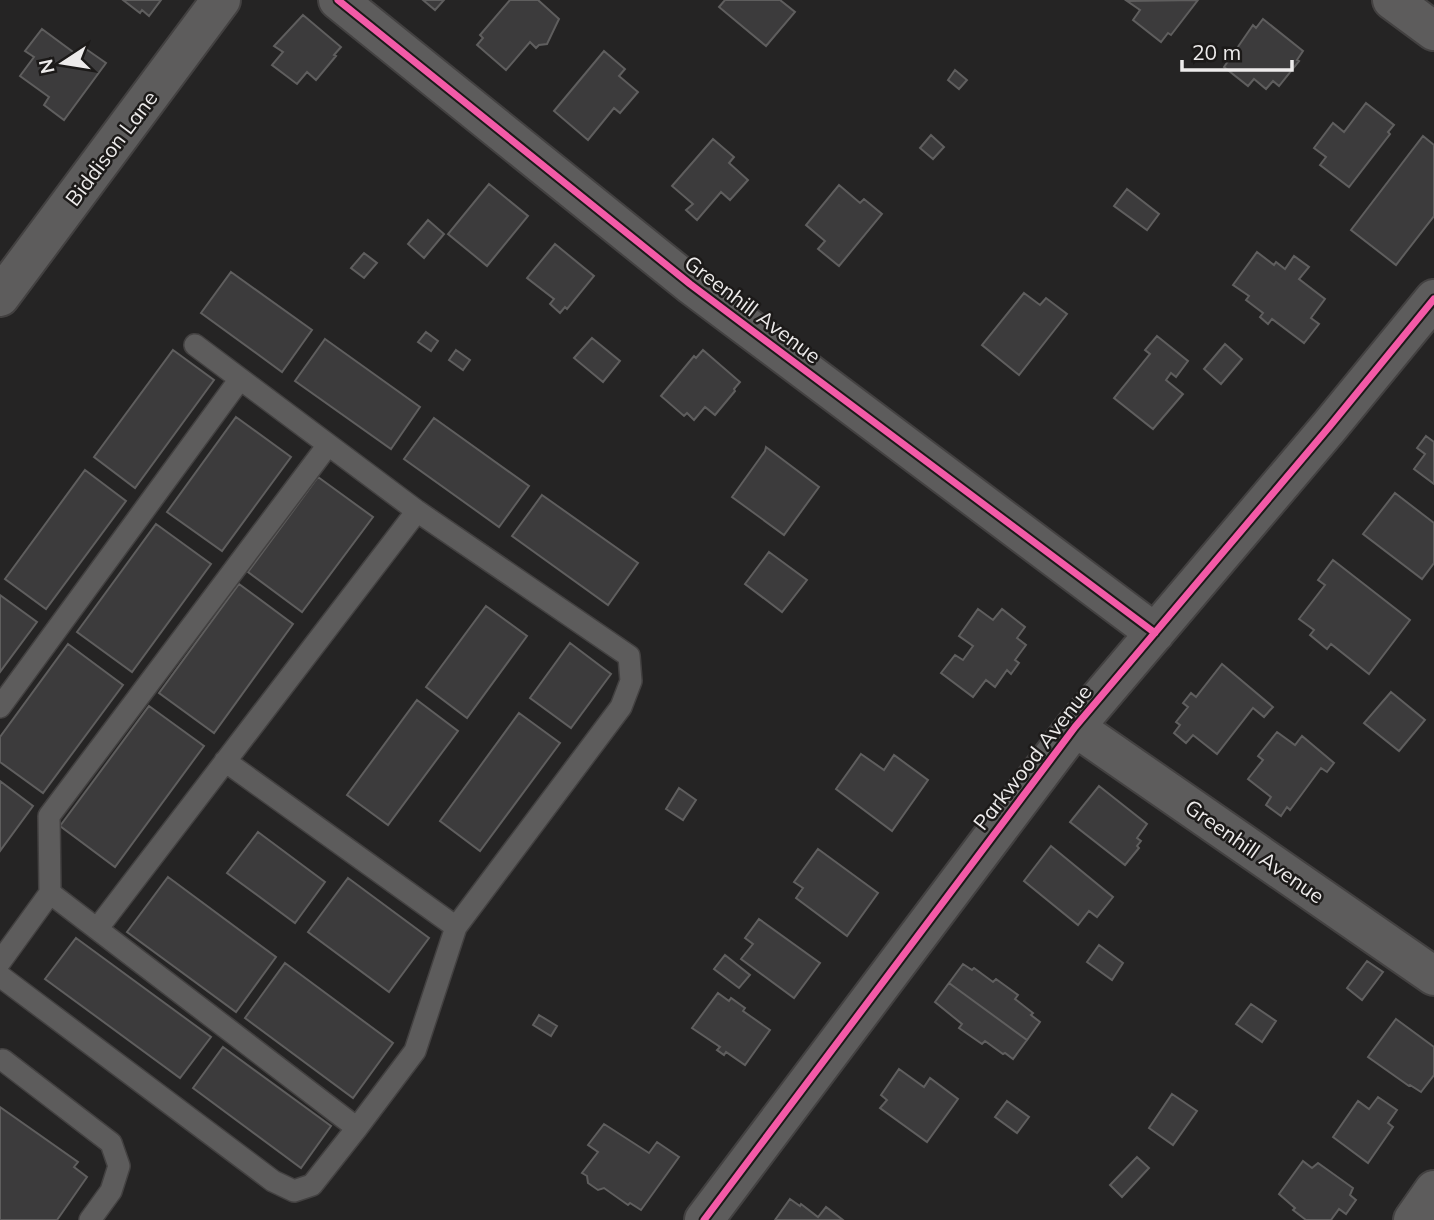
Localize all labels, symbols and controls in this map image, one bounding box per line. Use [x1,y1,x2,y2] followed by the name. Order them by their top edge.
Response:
[28,28,98,98] north arrow
[1182,28,1292,72] scale bar
[1192,39,1241,65] text: 20 m
[33,57,60,76] text: N
[59,85,163,211] street label: Biddison Lane
[680,249,826,369] street label: Greenhill Avenue
[967,679,1097,835] street label: Parkwood Avenue
[1180,793,1330,909] street label: Greenhill Avenue

